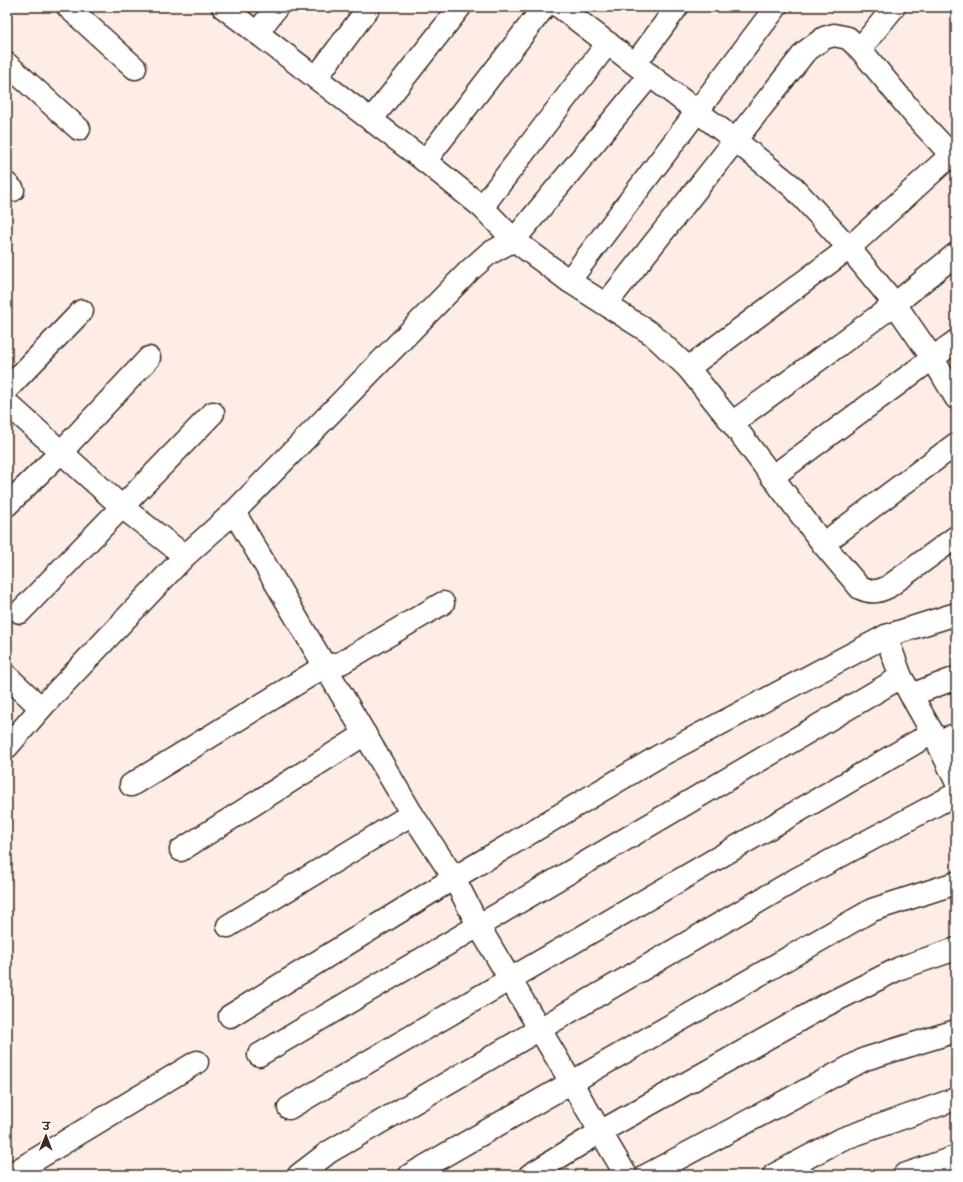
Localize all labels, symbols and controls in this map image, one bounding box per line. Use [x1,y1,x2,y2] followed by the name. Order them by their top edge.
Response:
[26,1116,66,1156] north arrow
[41,1119,52,1135] text: उ

